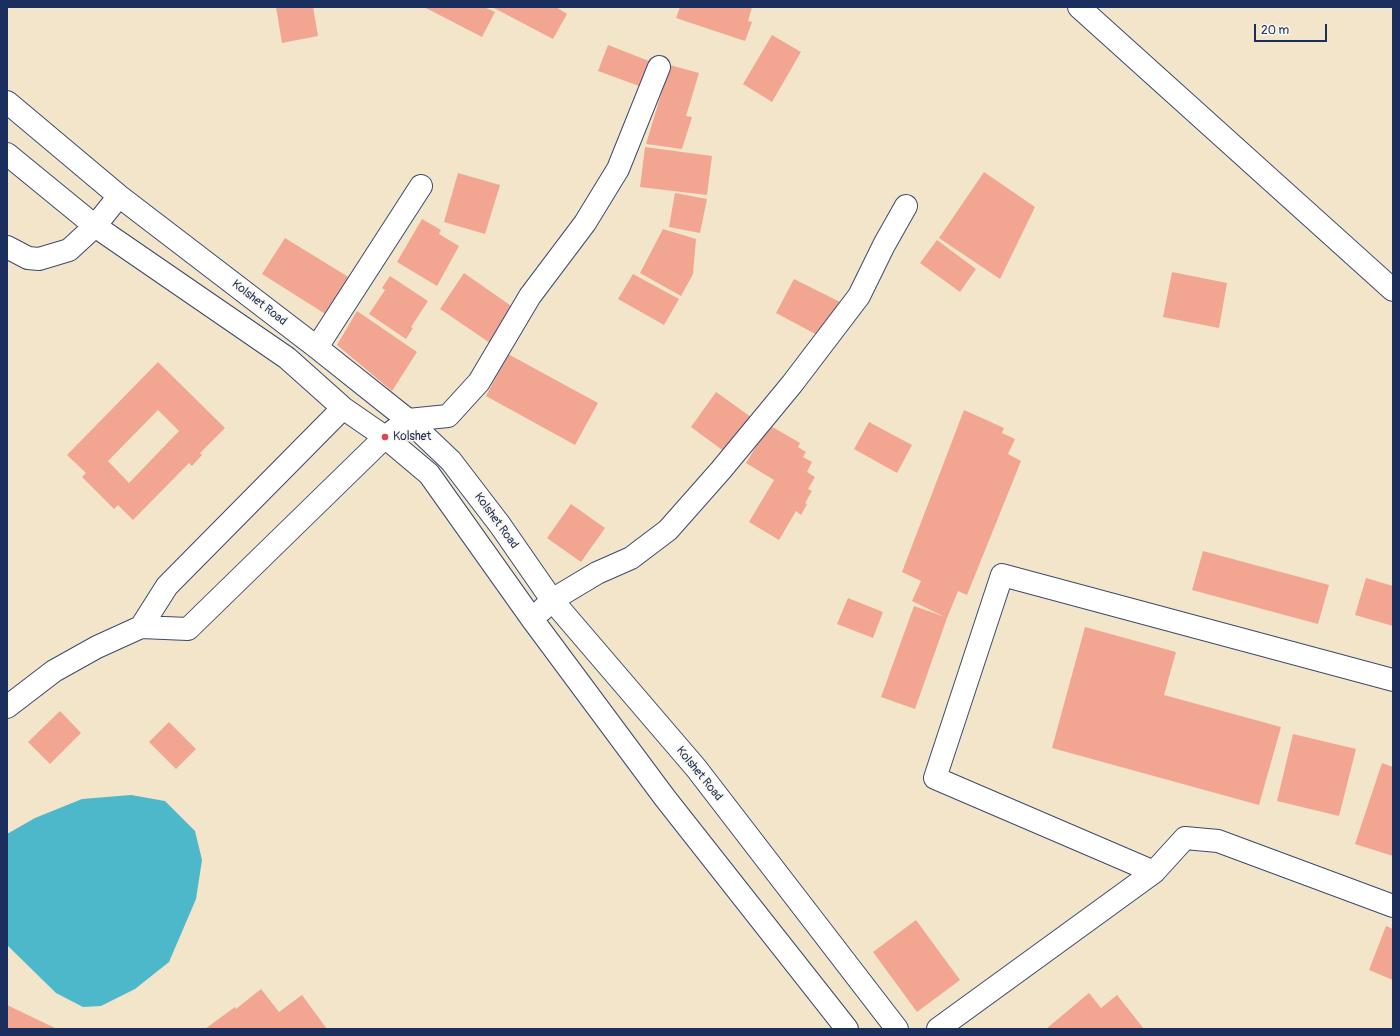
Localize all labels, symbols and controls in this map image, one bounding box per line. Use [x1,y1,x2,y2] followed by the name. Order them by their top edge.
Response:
[1256,16,1329,42] scale bar
[1261,23,1289,38] text: 20 m
[229,277,289,329] street label: Kolshet Road
[393,430,431,444] place label: Kolshet
[380,432,390,442] marker: Kolshet
[471,490,521,552] street label: Kolshet Road
[673,744,725,804] street label: Kolshet Road

